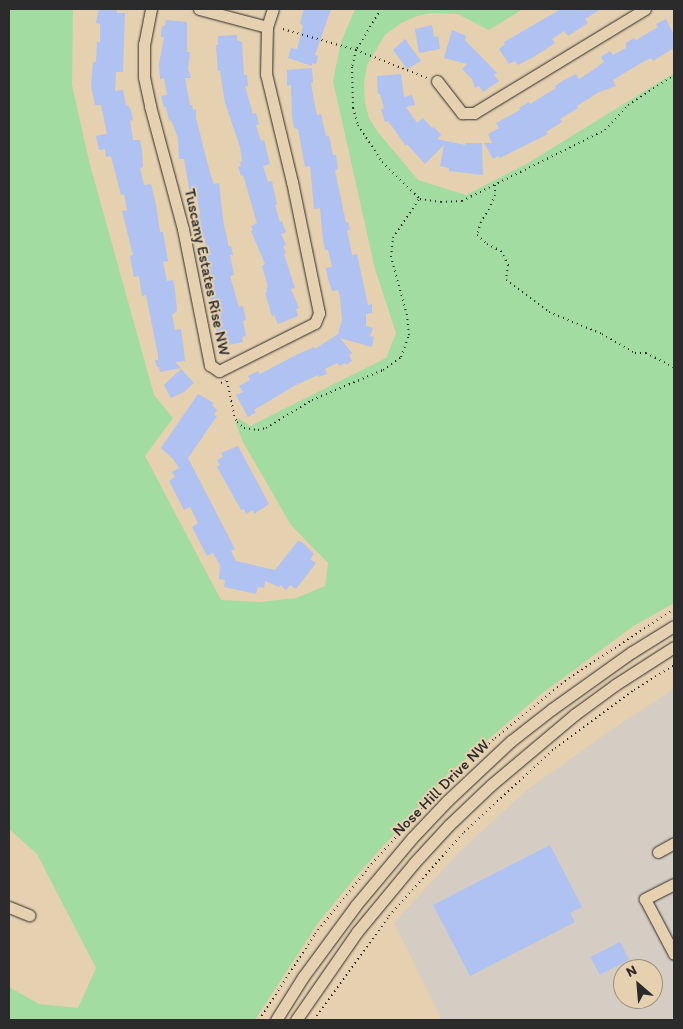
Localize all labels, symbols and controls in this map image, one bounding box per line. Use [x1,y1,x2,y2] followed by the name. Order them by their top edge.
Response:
[180,187,234,357] street label: Tuscany Estates Rise NW
[389,736,493,840] street label: Nose Hill Drive NW
[613,959,663,1009] north arrow
[623,961,639,981] text: N

